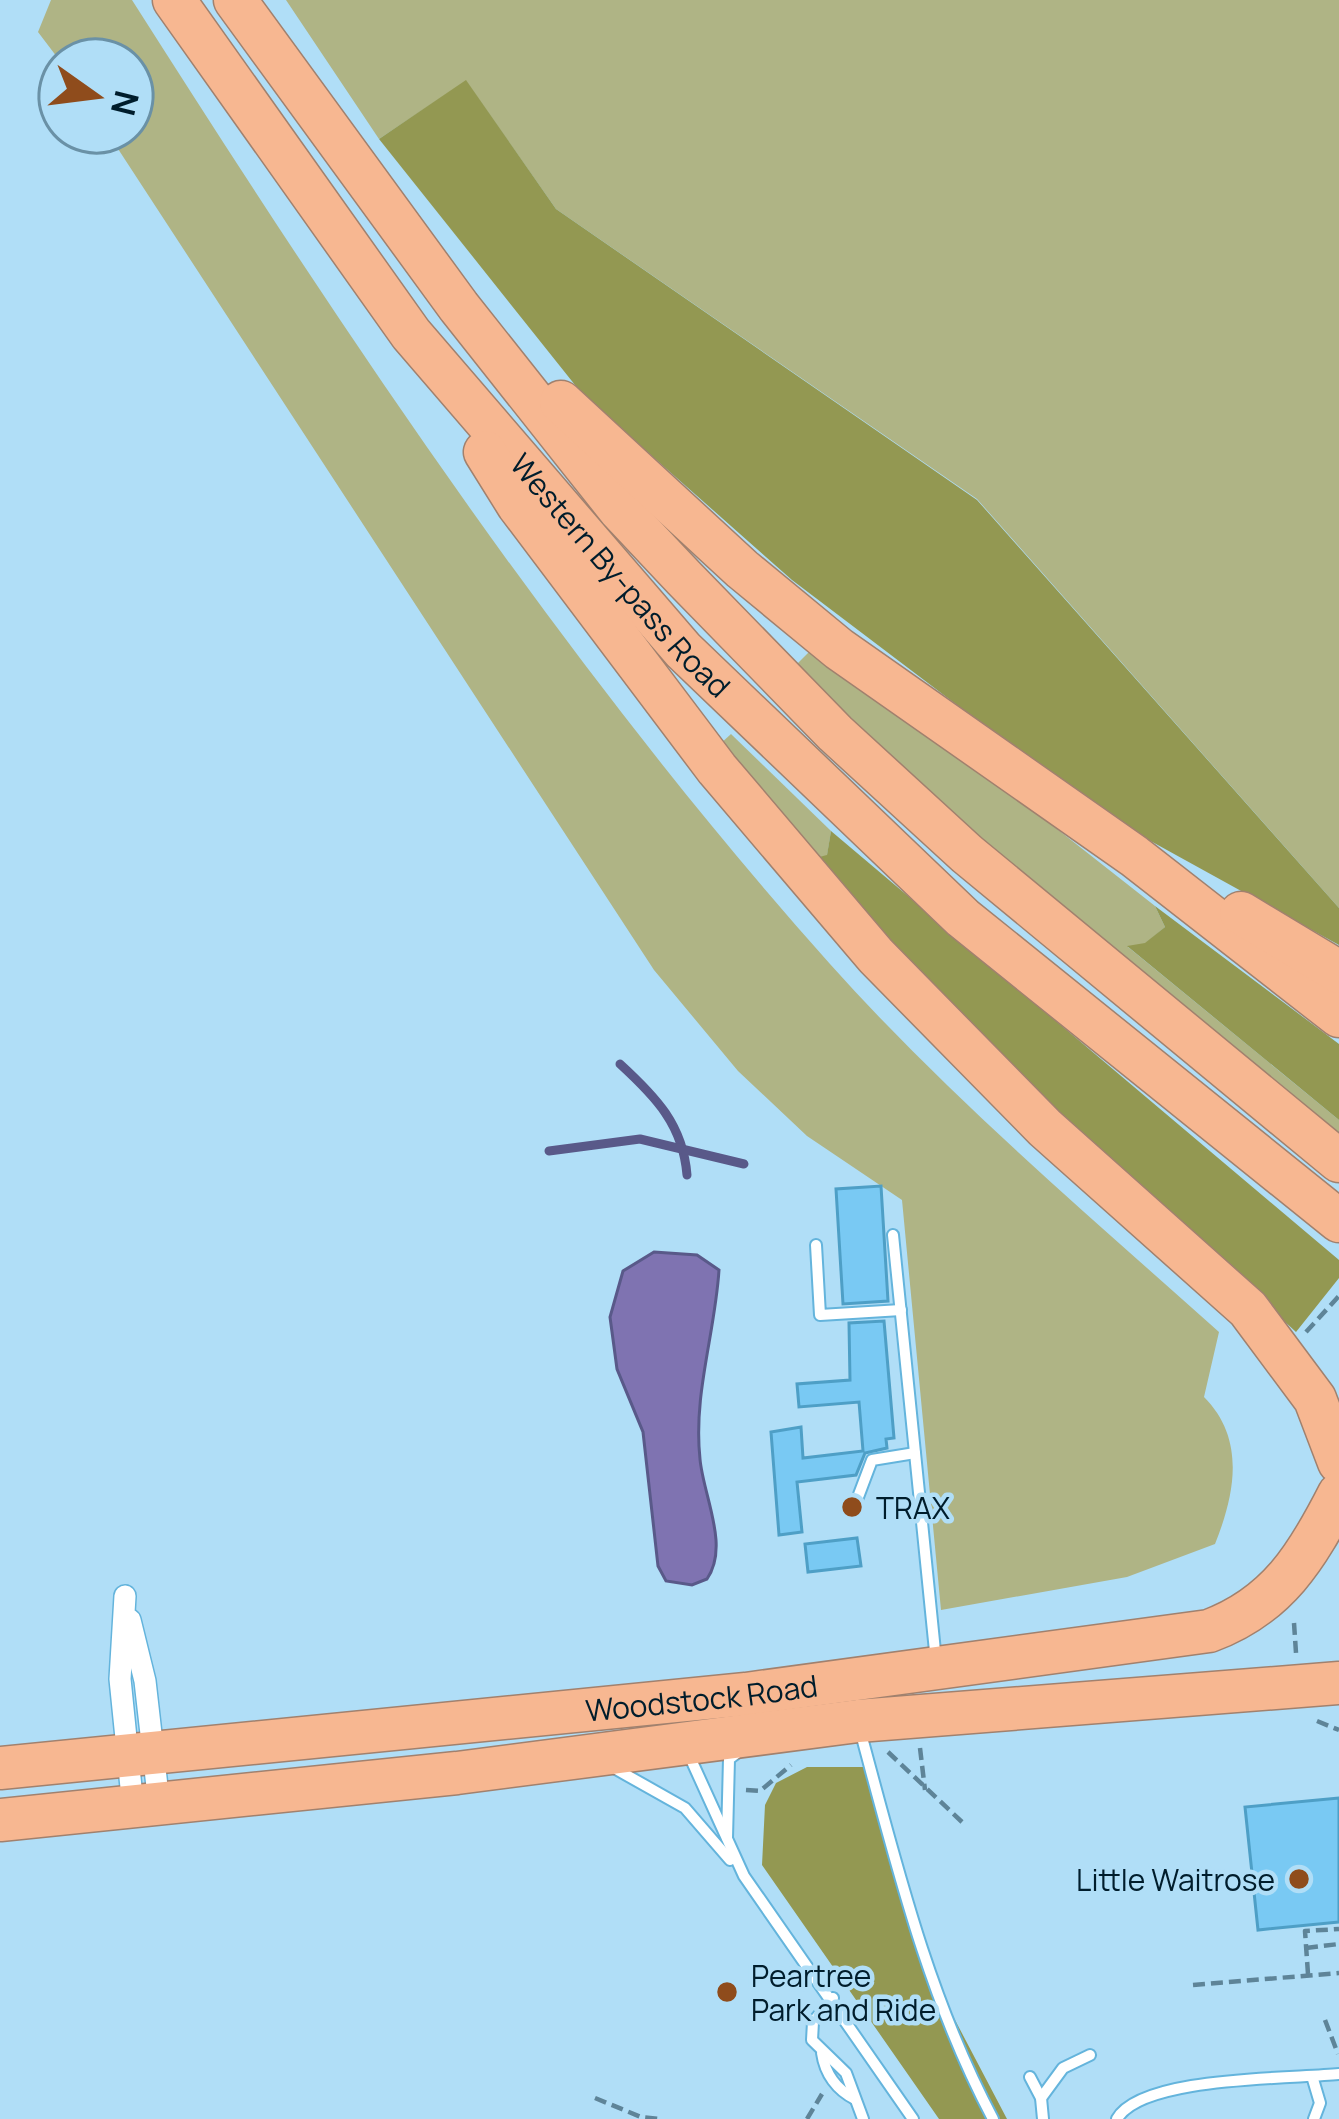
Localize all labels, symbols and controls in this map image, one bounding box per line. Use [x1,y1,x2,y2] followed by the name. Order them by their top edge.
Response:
[36,36,156,156] north arrow
[101,86,150,120] text: N
[502,444,740,706] street label: Western By-pass Road
[876,1487,950,1528] place label: TRAX
[839,1494,865,1520] marker: TRAX
[584,1664,820,1730] street label: Woodstock Road
[1076,1859,1275,1900] place label: Little Waitrose
[1286,1866,1312,1892] marker: Little Waitrose
[751,1955,936,2030] place label: Peartree Park and Ride
[714,1979,740,2005] marker: Peartree Park and Ride

